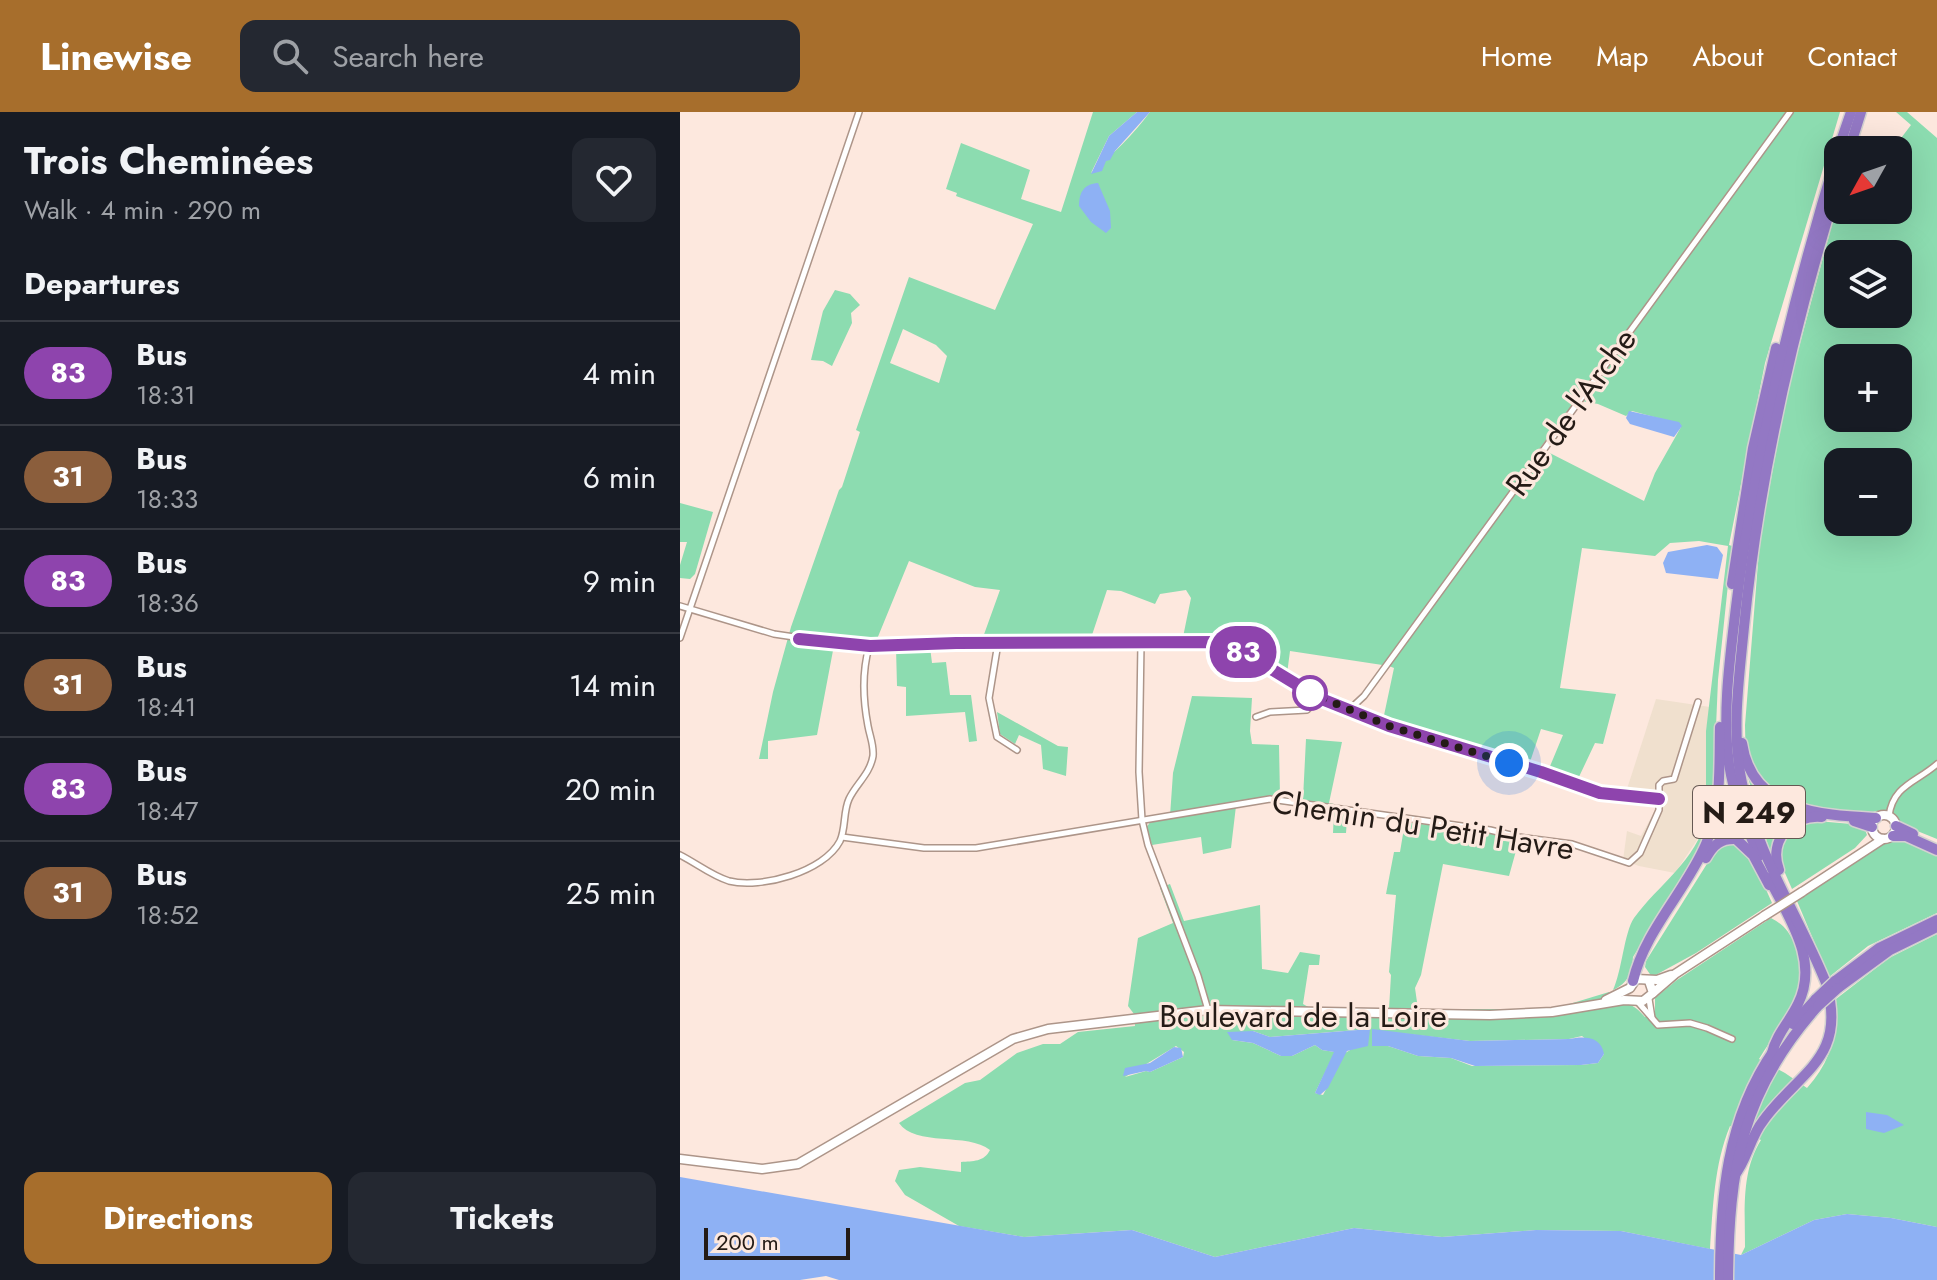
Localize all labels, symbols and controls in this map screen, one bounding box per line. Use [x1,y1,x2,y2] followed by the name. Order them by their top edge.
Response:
[240,20,800,92] search box
[40,29,192,84] text: Linewise
[268,34,312,78] icon: search
[332,35,484,78] text: Search here
[1481,36,1552,77] text: Home
[1596,36,1648,77] text: Map
[1692,36,1764,77] text: About
[1808,36,1897,77] text: Contact
[24,133,313,188] text: Trois Cheminées
[1824,136,1912,224] north arrow
[1824,136,1912,536] map controls
[572,138,656,222] button: heart
[24,191,261,229] text: Walk · 4 min · 290 m
[1824,240,1912,328] button: layers
[24,262,180,305] text: Departures
[1494,319,1648,505] street label: Rue de l'Arche
[136,333,187,376] text: Bus
[1824,344,1912,432] button: +
[51,352,85,393] text: 83
[583,352,656,395] text: 4 min
[136,376,196,414] text: 18:31
[136,437,187,480] text: Bus
[1824,448,1912,536] button: −
[52,456,84,497] text: 31
[583,456,656,499] text: 6 min
[136,480,198,518] text: 18:33
[136,541,187,584] text: Bus
[51,560,85,601] text: 83
[583,560,656,603] text: 9 min
[136,584,199,622] text: 18:36
[1207,626,1279,678] line badge: 83
[1226,631,1260,672] text: 83
[136,645,187,688] text: Bus
[52,664,84,705] text: 31
[569,664,656,707] text: 14 min
[1293,676,1327,710] unlabelled marker
[136,688,197,726] text: 18:41
[1489,743,1529,783] your location
[136,749,187,792] text: Bus
[51,768,85,809] text: 83
[565,768,656,811] text: 20 min
[1269,778,1577,872] street label: Chemin du Petit Havre
[1693,786,1805,838] road number: N 249
[136,792,199,830] text: 18:47
[136,853,187,896] text: Bus
[52,872,84,913] text: 31
[566,872,656,915] text: 25 min
[136,896,199,934] text: 18:52
[1159,993,1447,1039] street label: Boulevard de la Loire
[24,1172,332,1264] button: Directions
[348,1172,656,1264] button: Tickets
[704,1224,850,1260] scale bar
[716,1226,779,1258] text: 200 m

